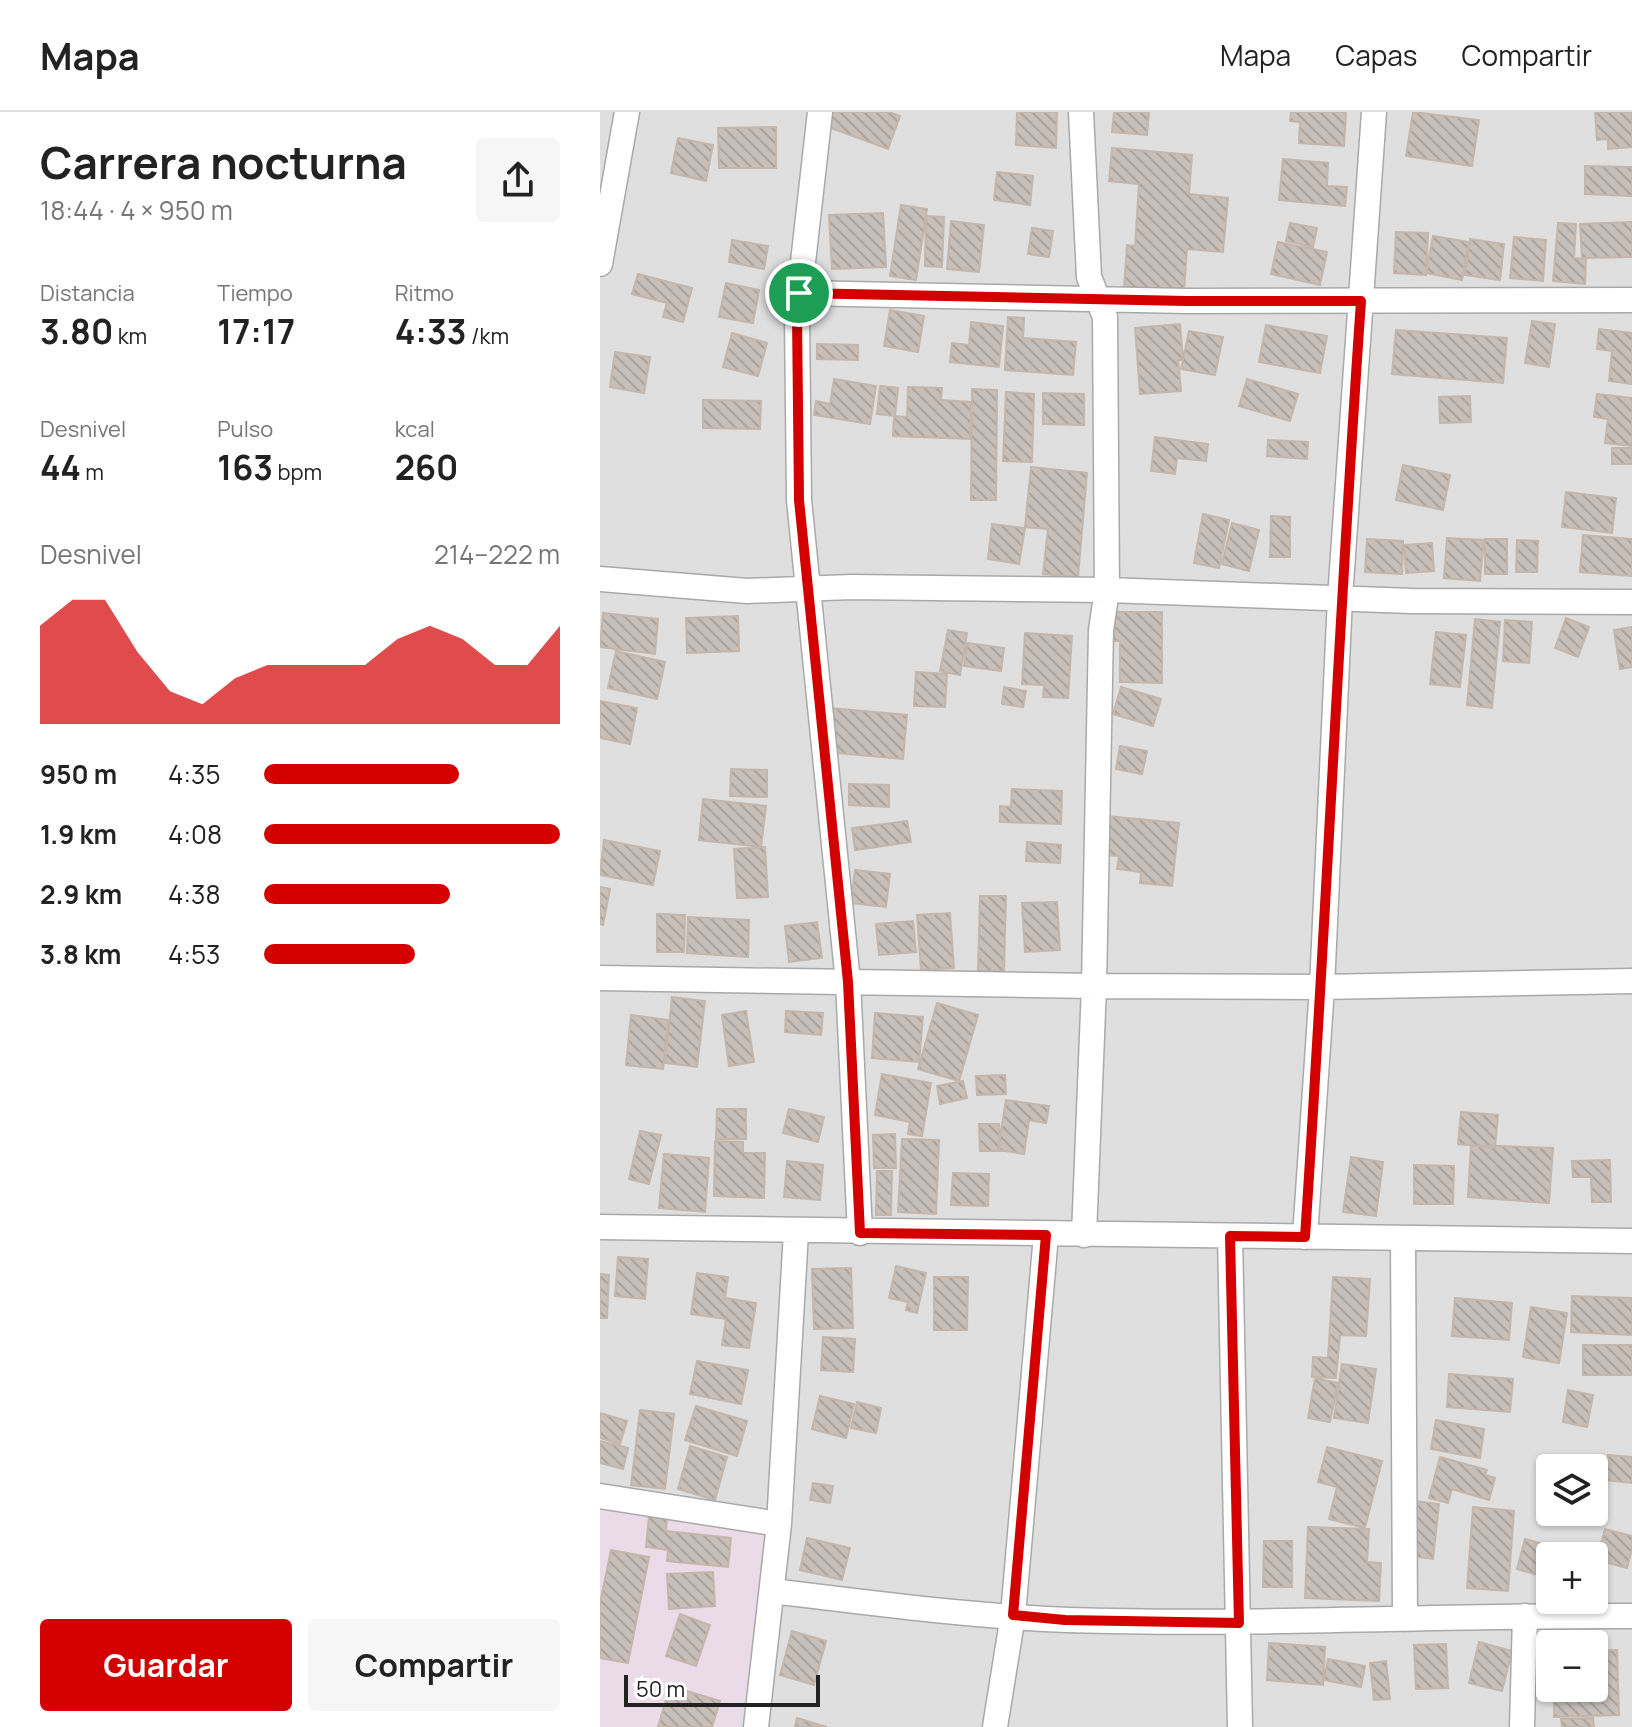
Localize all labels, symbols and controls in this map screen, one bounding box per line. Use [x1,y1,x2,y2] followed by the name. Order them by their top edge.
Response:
[40,29,140,81] text: Mapa
[1220,36,1291,74] text: Mapa
[1335,36,1418,74] text: Capas
[1462,36,1592,74] text: Compartir
[40,132,407,192] text: Carrera nocturna
[476,138,560,222] button: share
[40,192,233,228] text: 18:44 · 4 × 950 m
[765,259,833,327] pin
[777,271,821,315] icon: arrive
[40,278,135,308] text: Distancia
[217,278,293,308] text: Tiempo
[395,278,454,308] text: Ritmo
[40,308,113,354] text: 3.80
[217,308,295,354] text: 17:17
[395,308,467,354] text: 4:33
[113,321,147,351] text: km
[467,321,509,351] text: /km
[40,414,126,444] text: Desnivel
[217,414,273,444] text: Pulso
[395,414,435,444] text: kcal
[40,444,81,490] text: 44
[217,444,273,490] text: 163
[395,444,458,490] text: 260
[81,457,104,487] text: m
[273,457,322,487] text: bpm
[40,536,142,572] text: Desnivel
[434,536,560,572] text: 214–222 m
[40,756,117,792] text: 950 m
[168,756,221,792] text: 4:35
[40,816,117,852] text: 1.9 km
[168,816,222,852] text: 4:08
[40,876,122,912] text: 2.9 km
[168,876,221,912] text: 4:38
[40,936,122,972] text: 3.8 km
[168,936,221,972] text: 4:53
[1536,1454,1608,1702] map controls
[1536,1454,1608,1526] button: layers
[1536,1542,1608,1614] button: +
[40,1619,292,1711] button: Guardar
[308,1619,560,1711] button: Compartir
[1536,1630,1608,1702] button: −
[624,1671,820,1707] scale bar
[636,1674,685,1704] text: 50 m

